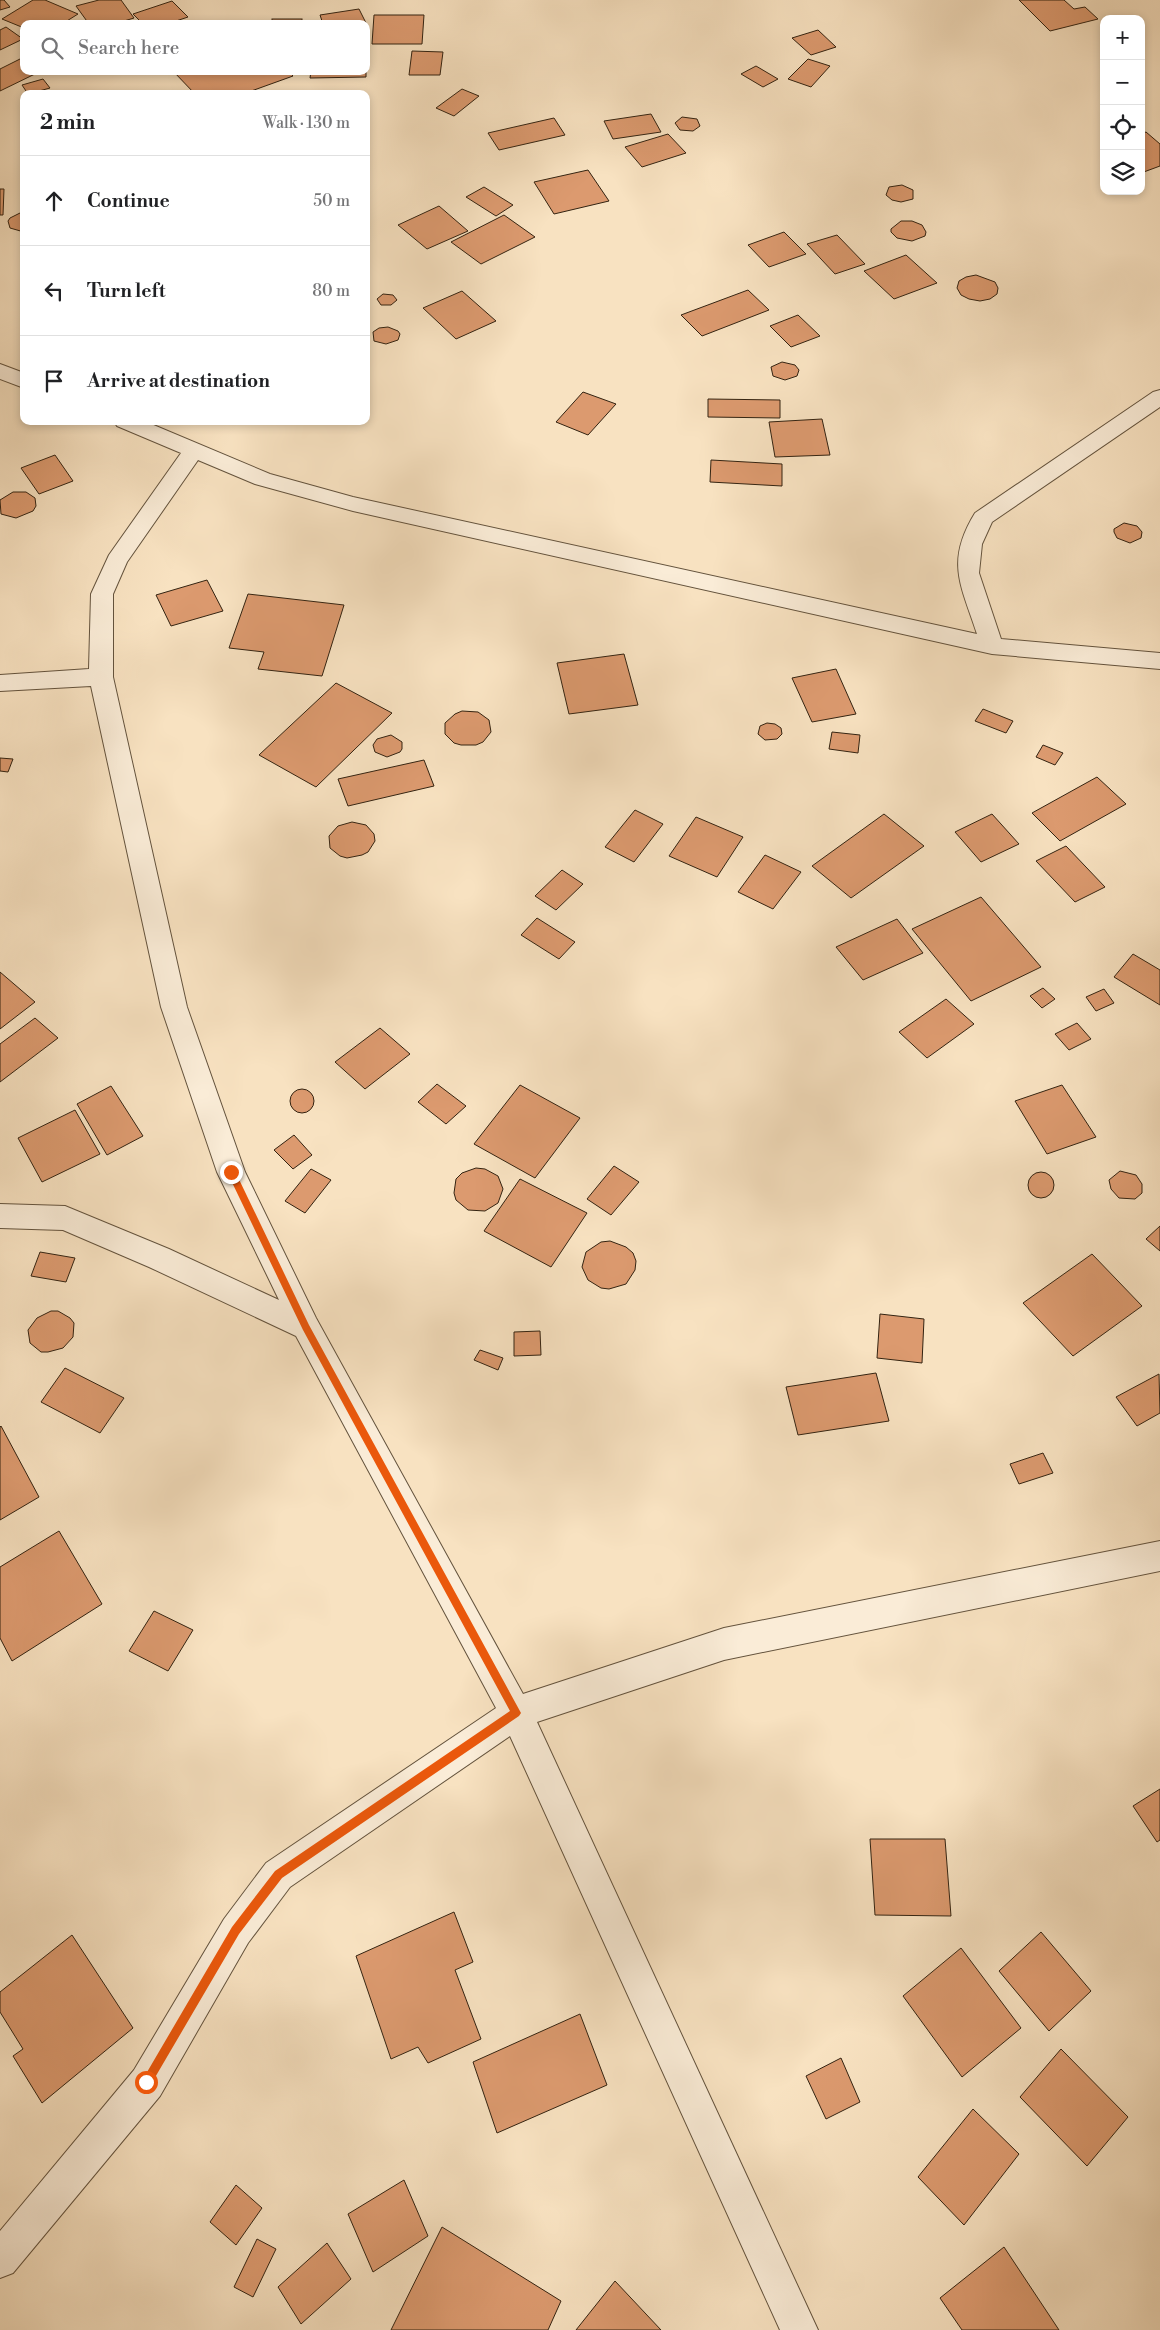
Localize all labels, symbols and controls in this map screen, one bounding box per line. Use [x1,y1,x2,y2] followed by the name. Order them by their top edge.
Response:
[1100,15,1145,195] map controls
[1100,15,1145,60] button: +
[20,20,370,75] search box
[38,34,66,62] icon: search
[78,36,179,60] text: Search here
[1100,60,1145,105] button: −
[1100,105,1145,150] button: locate
[40,110,95,136] text: 2 min
[262,113,350,133] text: Walk · 130 m
[1100,150,1145,195] button: layers
[40,187,68,215] icon: ahead
[87,189,170,213] text: Continue
[313,191,350,211] text: 50 m
[40,277,68,305] icon: left
[87,279,166,303] text: Turn left
[312,281,350,301] text: 80 m
[40,367,68,395] icon: arrive
[87,369,270,393] text: Arrive at destination
[220,1161,243,1184] route end
[135,2071,158,2094] route start

